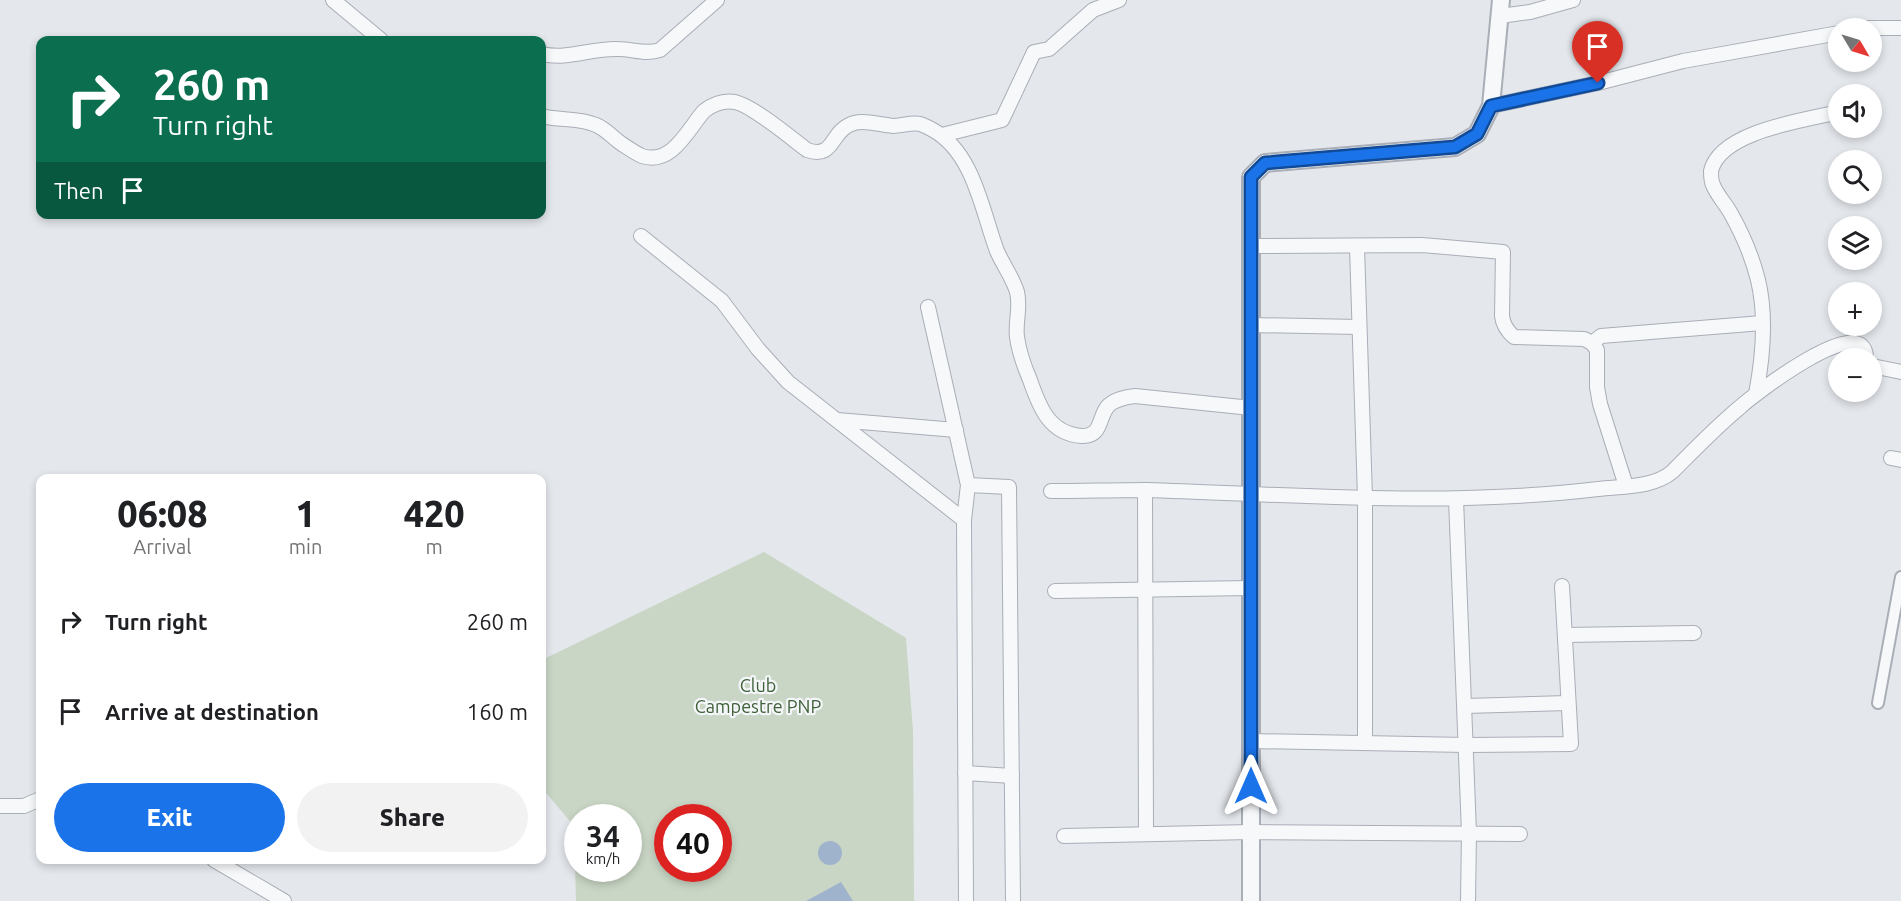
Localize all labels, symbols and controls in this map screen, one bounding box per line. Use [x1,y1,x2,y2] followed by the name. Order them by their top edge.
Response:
[1828,18,1882,72] north arrow
[1828,18,1882,402] map controls
[1572,21,1623,83] pin
[1581,30,1614,63] icon: arrive
[54,60,132,138] icon: right
[153,61,270,108] text: 260 m
[1828,84,1882,138] button: sound
[153,110,273,140] text: Turn right
[1828,150,1882,204] button: search
[116,174,149,207] icon: arrive
[54,178,104,203] text: Then
[1828,216,1882,270] button: layers
[1828,282,1882,336] button: +
[1828,348,1882,402] button: −
[117,493,207,534] text: 06:08
[295,493,316,534] text: 1
[404,493,465,534] text: 420
[133,535,192,558] text: Arrival
[289,535,322,558] text: min
[426,535,443,558] text: m
[54,605,87,638] icon: right
[105,609,207,634] text: Turn right
[467,609,528,634] text: 260 m
[695,675,821,716] park label: Club Campestre PNP
[54,695,87,728] icon: arrive
[105,699,319,724] text: Arrive at destination
[467,699,528,724] text: 160 m
[1219,754,1283,818] position arrow
[54,783,285,852] button: Exit
[297,783,528,852] button: Share
[654,804,732,882] speed limit sign: 40
[586,819,620,853] text: 34
[586,850,620,867] text: km/h

